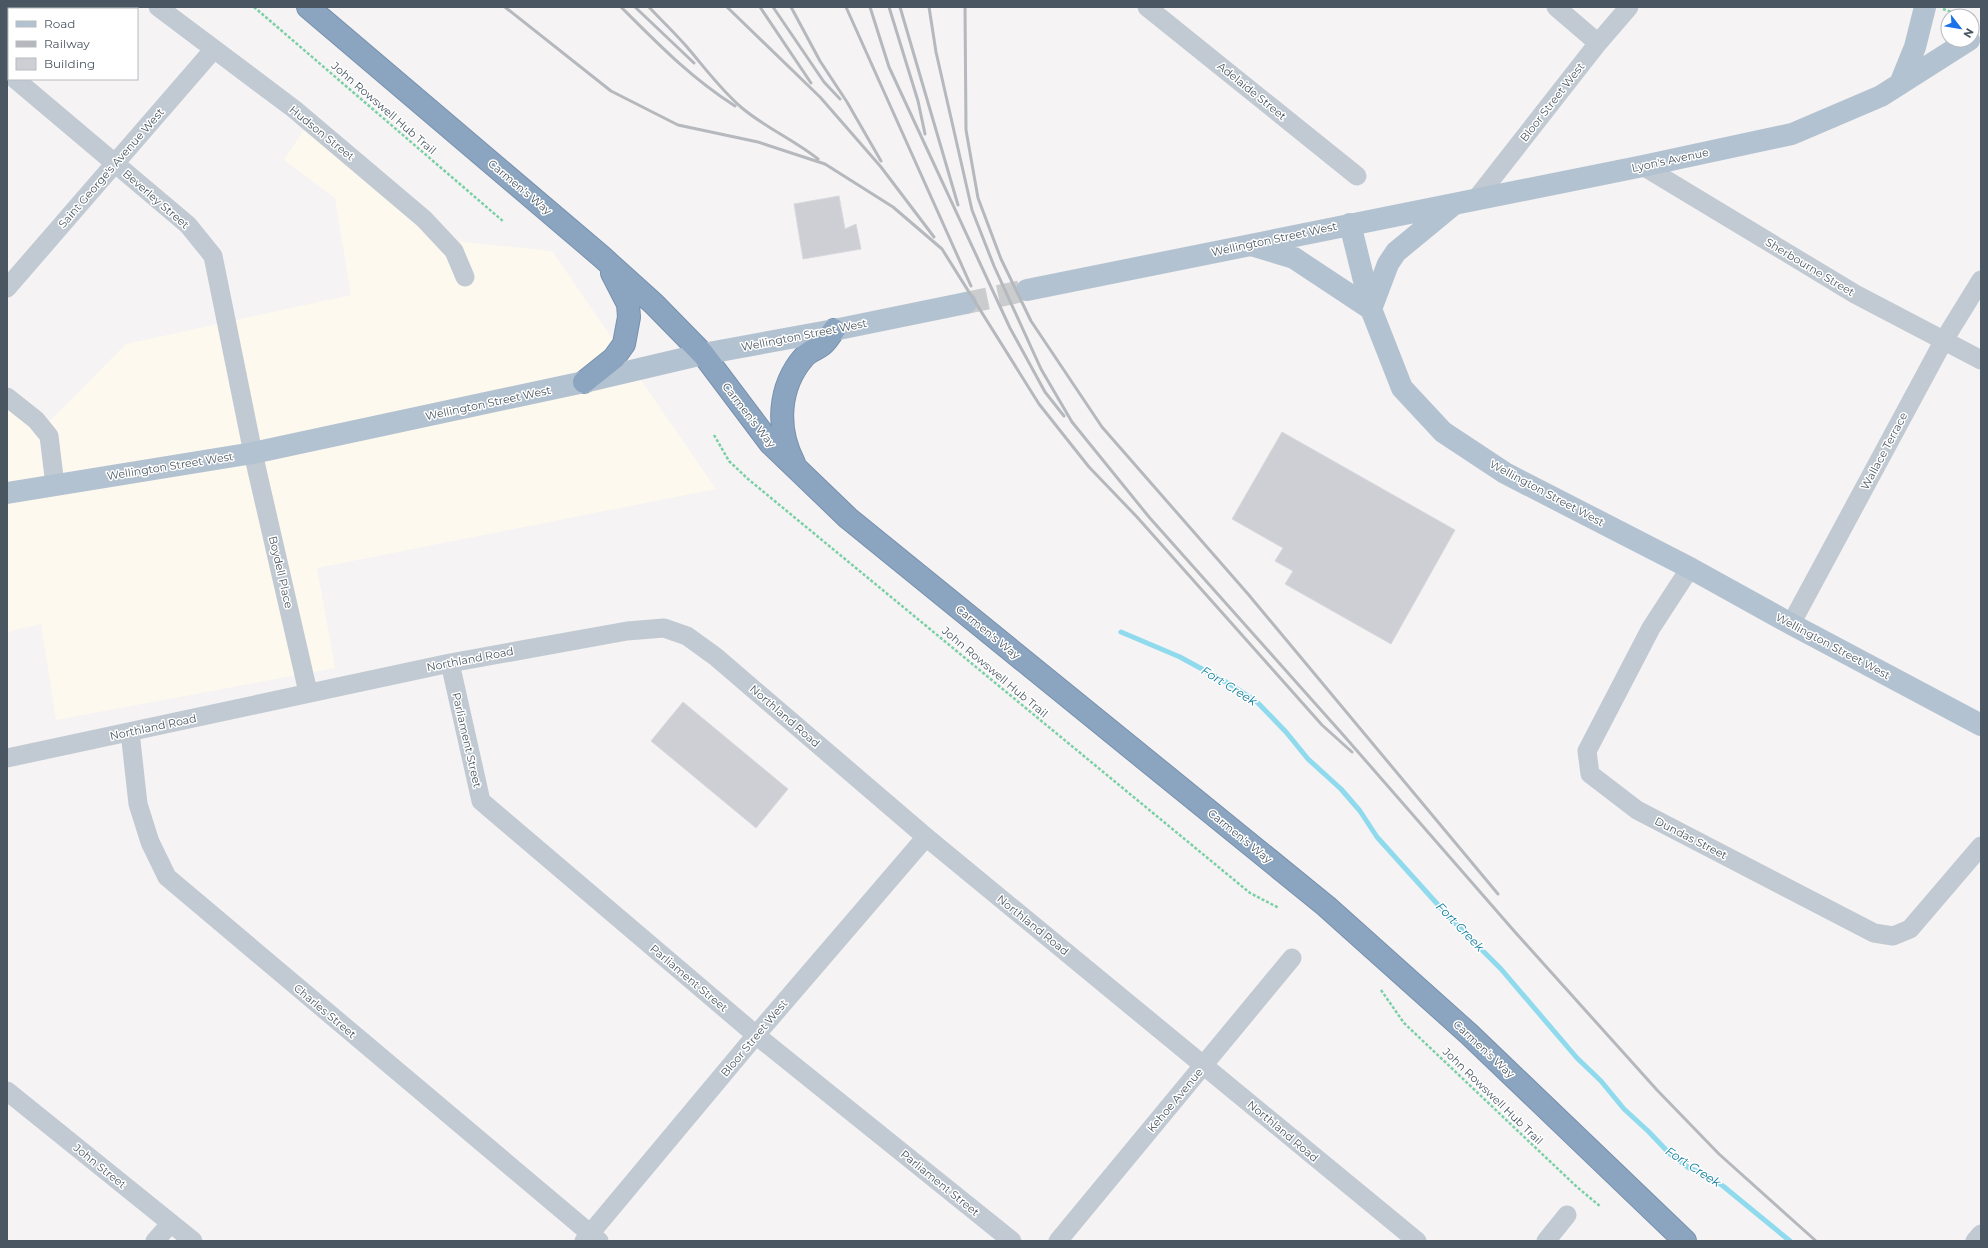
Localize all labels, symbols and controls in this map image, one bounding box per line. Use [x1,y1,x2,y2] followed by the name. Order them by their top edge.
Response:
[8,8,138,80] legend
[1940,8,1980,48] north arrow
[44,16,75,31] text: Road
[1960,26,1977,41] text: N
[44,36,90,51] text: Railway
[44,56,95,71] text: Building
[328,58,439,157] street label: John Rowswell Hub Trail
[1215,59,1290,123] street label: Adelaide Street
[1517,59,1588,144] street label: Bloor Street West
[287,103,358,164] street label: Hudson Street
[55,105,167,231] street label: Saint George's Avenue West
[1630,145,1710,175] street label: Lyon's Avenue
[485,156,555,218] street label: Carmen's Way
[120,166,192,232] street label: Beverley Street
[1210,219,1338,259] street label: Wellington Street West
[1763,235,1858,299] street label: Sherbourne Street
[740,316,869,354] street label: Wellington Street West
[719,380,779,450] street label: Carmen's Way
[424,383,552,423] street label: Wellington Street West
[1858,409,1911,492] street label: Wallace Terrace
[106,449,235,483] street label: Wellington Street West
[1487,457,1607,529] street label: Wellington Street West
[266,534,296,610] street label: Boydell Place
[953,602,1023,662] street label: Carmen's Way
[1773,610,1893,682] street label: Wellington Street West
[938,623,1051,720] street label: John Rowswell Hub Trail
[425,644,515,674] street label: Northland Road
[1199,663,1261,709] water label: Fort Creek
[747,682,823,750] street label: Northland Road
[449,691,485,790] street label: Parliament Street
[108,711,198,743] street label: Northland Road
[1205,806,1275,866] street label: Carmen's Way
[1652,814,1730,862] street label: Dundas Street
[994,892,1072,958] street label: Northland Road
[1433,899,1488,955] water label: Fort Creek
[647,941,731,1015] street label: Parliament Street
[291,981,359,1042] street label: Charles Street
[718,996,791,1079] street label: Bloor Street West
[1450,1017,1518,1081] street label: Carmen's Way
[1439,1044,1546,1148] street label: John Rowswell Hub Trail
[1144,1065,1206,1135] street label: Kehoe Avenue
[1245,1097,1321,1165] street label: Northland Road
[70,1140,129,1192] street label: John Street
[1663,1143,1724,1190] water label: Fort Creek
[898,1147,983,1219] street label: Parliament Street

